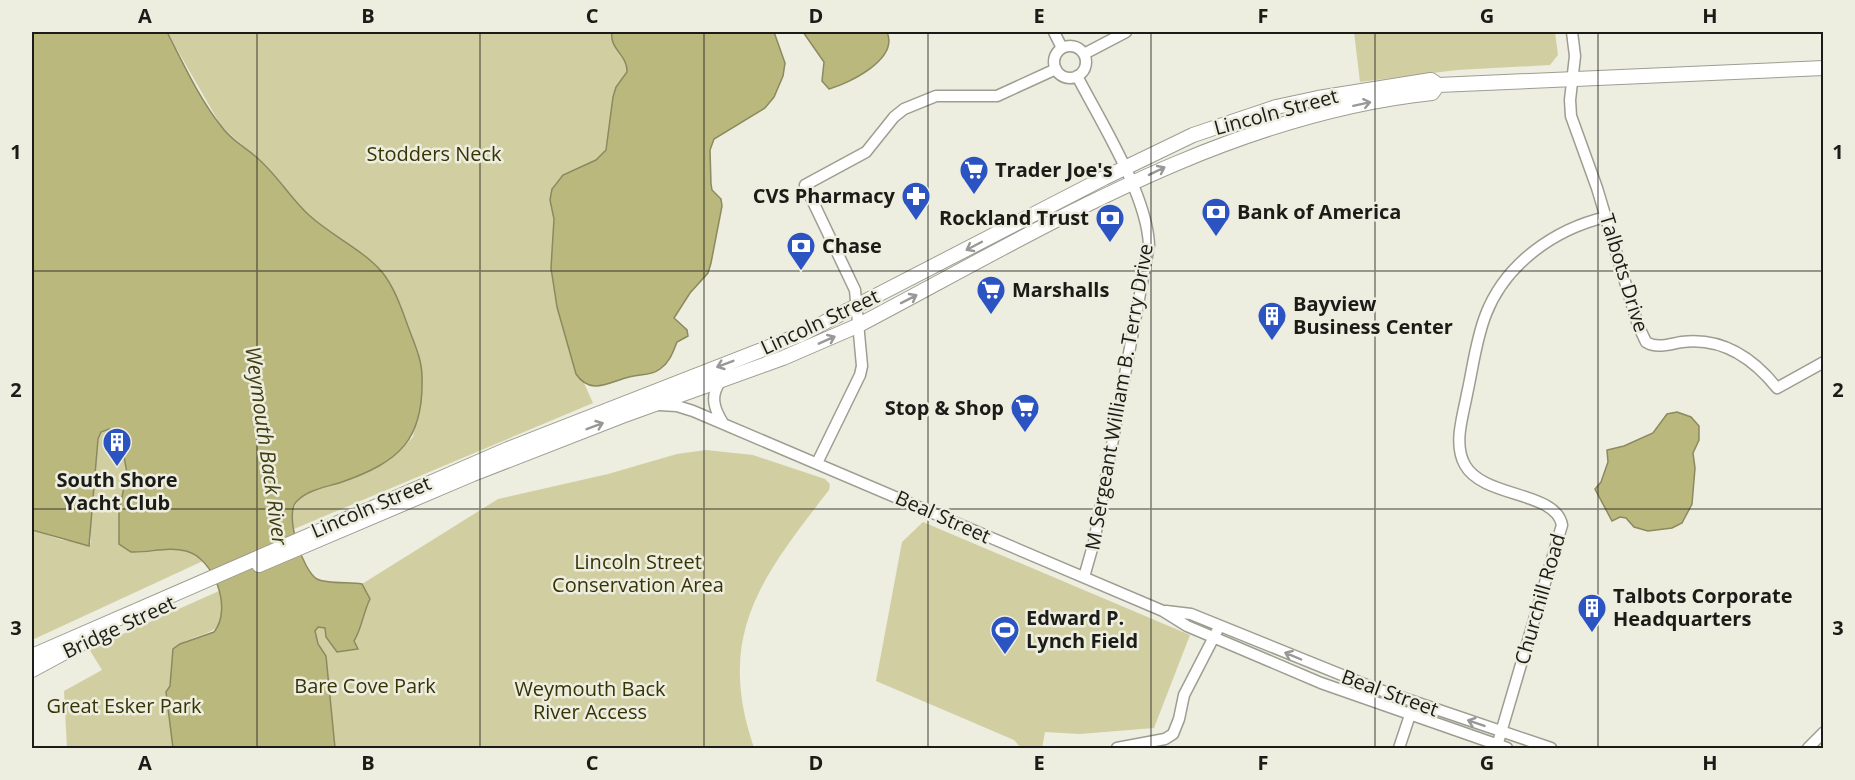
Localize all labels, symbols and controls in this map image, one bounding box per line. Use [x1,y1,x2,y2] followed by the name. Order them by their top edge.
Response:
[138,2,152,29] text: A
[361,2,375,29] text: B
[586,2,599,29] text: C
[809,2,823,29] text: D
[1033,2,1045,29] text: E
[1258,2,1268,29] text: F
[1480,2,1494,29] text: G
[1702,2,1718,29] text: H
[1211,82,1341,141] street label: Lincoln Street
[1352,98,1371,109] one-way arrow
[10,138,22,165] text: 1
[1832,138,1844,165] text: 1
[366,140,502,167] park label: Stodders Neck
[958,154,990,196] supermarket icon: Trader Joe's
[995,156,1113,183] place label: Trader Joe's
[1148,165,1165,177] one-way arrow
[900,180,932,222] pharmacy icon: CVS Pharmacy
[753,182,896,209] place label: CVS Pharmacy
[1200,196,1232,238] bank icon: Bank of America
[1237,198,1401,225] place label: Bank of America
[1094,202,1126,244] bank icon: Rockland Trust
[939,204,1089,231] place label: Rockland Trust
[1594,210,1655,335] street label: Talbots Drive
[785,230,817,272] bank icon: Chase
[822,232,882,259] place label: Chase
[966,240,983,252] one-way arrow
[1078,241,1159,552] street label: M Sergeant William B. Terry Drive
[975,274,1007,316] supermarket icon: Marshalls
[1012,276,1109,303] place label: Marshalls
[756,282,883,361] street label: Lincoln Street
[1293,290,1453,340] place label: Bayview Business Center
[900,293,918,305] one-way arrow
[1256,300,1288,342] building icon: Bayview Business Center
[817,334,836,345] one-way arrow
[239,345,295,548] water label: Weymouth Back River
[717,359,735,370] one-way arrow
[10,376,22,403] text: 2
[1832,376,1844,403] text: 2
[1009,392,1041,434] supermarket icon: Stop & Shop
[885,394,1004,421] place label: Stop & Shop
[585,420,603,431] one-way arrow
[101,426,133,468] building icon: South Shore Yacht Club
[56,466,178,516] place label: South Shore Yacht Club
[307,469,435,544] street label: Lincoln Street
[891,484,995,549] street label: Beal Street
[1508,530,1571,668] street label: Churchill Road
[552,548,724,598] park label: Lincoln Street Conservation Area
[1613,582,1793,632] place label: Talbots Corporate Headquarters
[58,589,180,664] street label: Bridge Street
[1576,592,1608,634] building icon: Talbots Corporate Headquarters
[1026,604,1138,654] place label: Edward P. Lynch Field
[10,614,22,641] text: 3
[989,614,1021,656] sports icon: Edward P. Lynch Field
[1832,614,1844,641] text: 3
[1284,650,1303,661] one-way arrow
[1338,663,1442,723] street label: Beal Street
[294,672,436,699] park label: Bare Cove Park
[514,675,666,725] park label: Weymouth Back River Access
[47,692,202,719] park label: Great Esker Park
[1467,717,1486,728] one-way arrow
[138,749,152,776] text: A
[361,749,375,776] text: B
[586,749,599,776] text: C
[809,749,823,776] text: D
[1033,749,1045,776] text: E
[1258,749,1268,776] text: F
[1480,749,1494,776] text: G
[1702,749,1718,776] text: H

